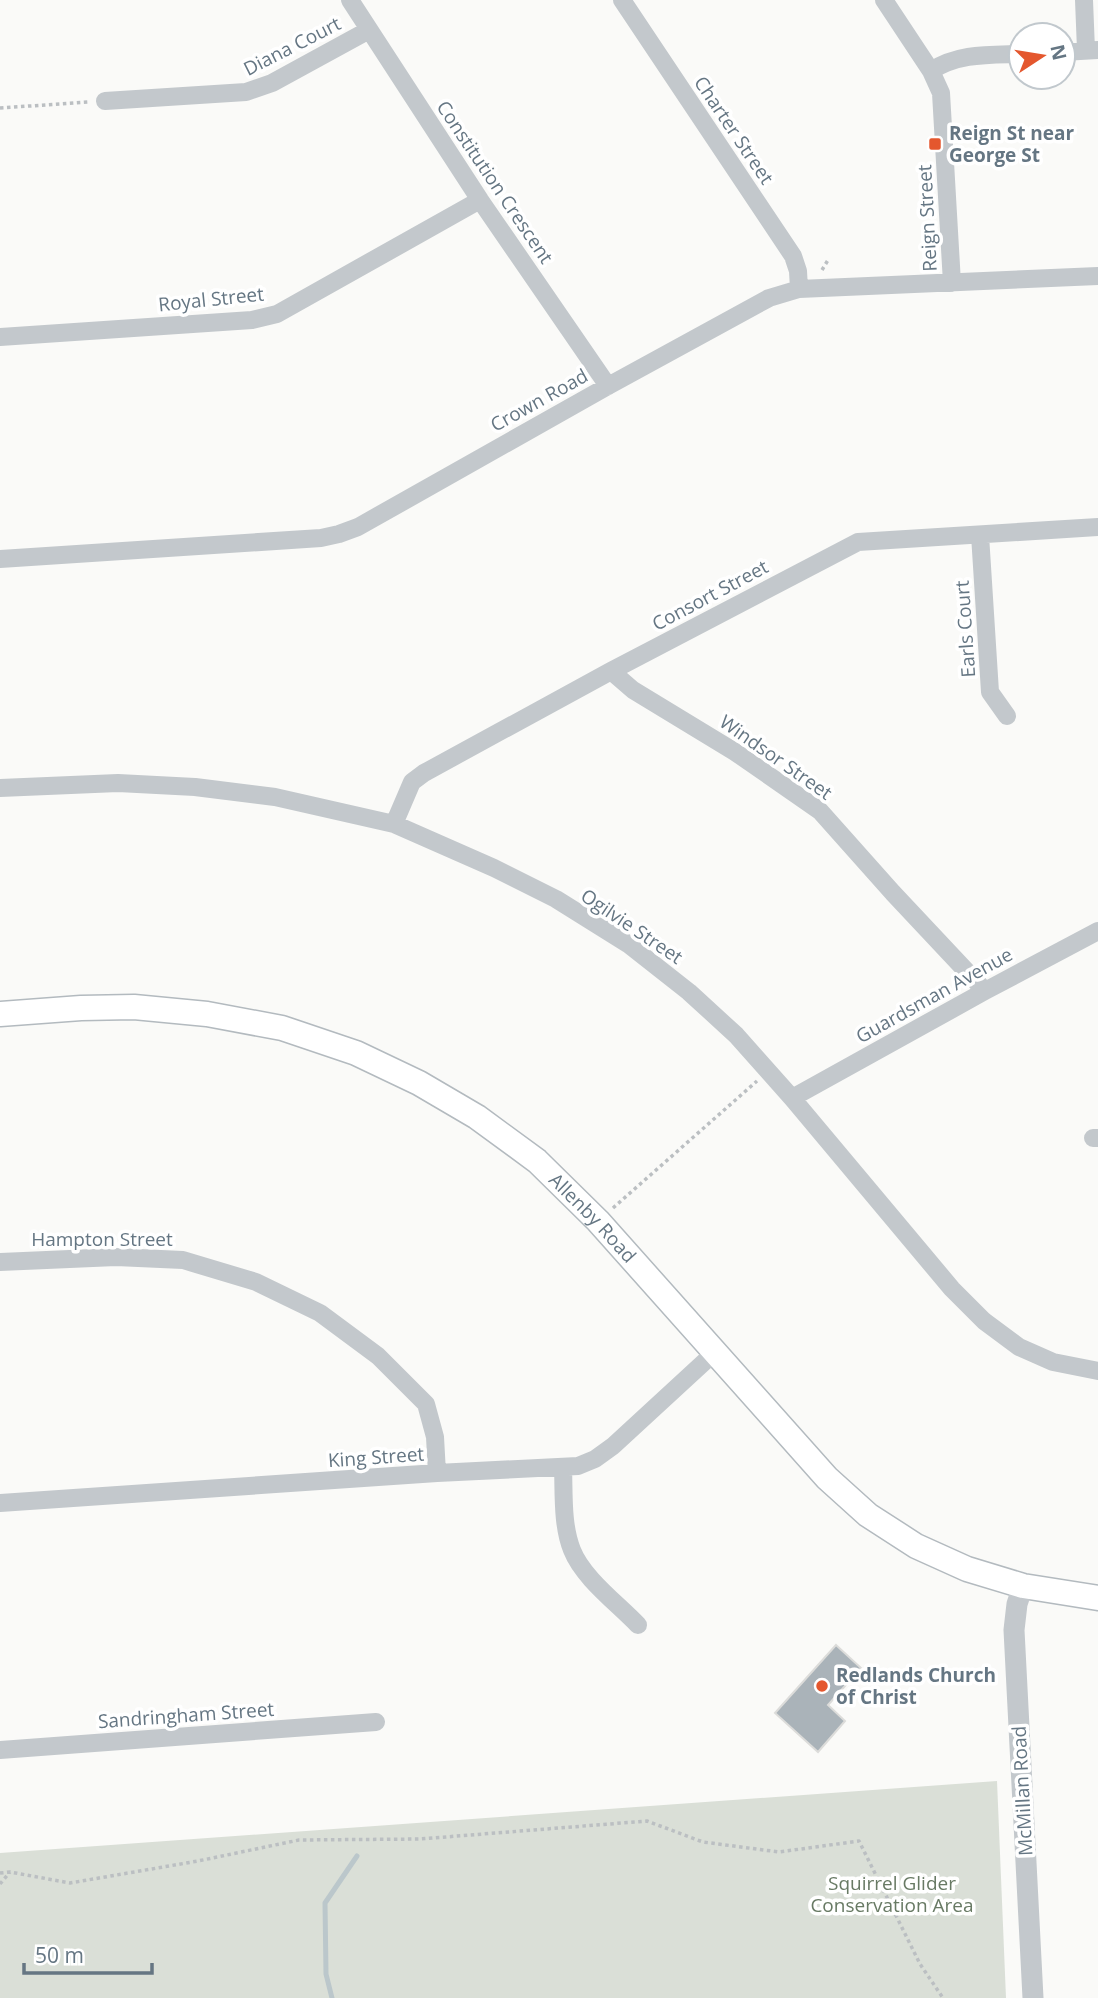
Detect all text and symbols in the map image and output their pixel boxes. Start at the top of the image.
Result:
street label: Diana Court [239,10,345,82]
north arrow [1007,21,1077,91]
text: N [1044,42,1073,63]
street label: Charter Street [688,71,780,189]
street label: Constitution Crescent [431,95,559,269]
place label: Reign St near George St [949,120,1075,168]
marker: Reign St near George St [927,136,943,152]
street label: Reign Street [911,164,943,272]
street label: Royal Street [157,281,265,317]
street label: Crown Road [486,362,592,438]
street label: Consort Street [647,553,773,637]
street label: Earls Court [949,579,981,678]
street label: Windsor Street [715,709,838,806]
street label: Ogilvie Street [576,882,688,970]
street label: Guardsman Avenue [851,941,1017,1049]
street label: Allenby Road [544,1167,642,1268]
street label: Hampton Street [31,1226,173,1252]
street label: King Street [327,1441,425,1473]
place label: Redlands Church of Christ [836,1662,996,1710]
marker: Redlands Church of Christ [814,1678,830,1694]
street label: Sandringham Street [97,1696,275,1734]
street label: McMillan Road [1006,1725,1038,1857]
park label: Squirrel Glider Conservation Area [810,1870,974,1918]
scale bar [24,1932,152,1976]
text: 50 m [35,1941,84,1969]

